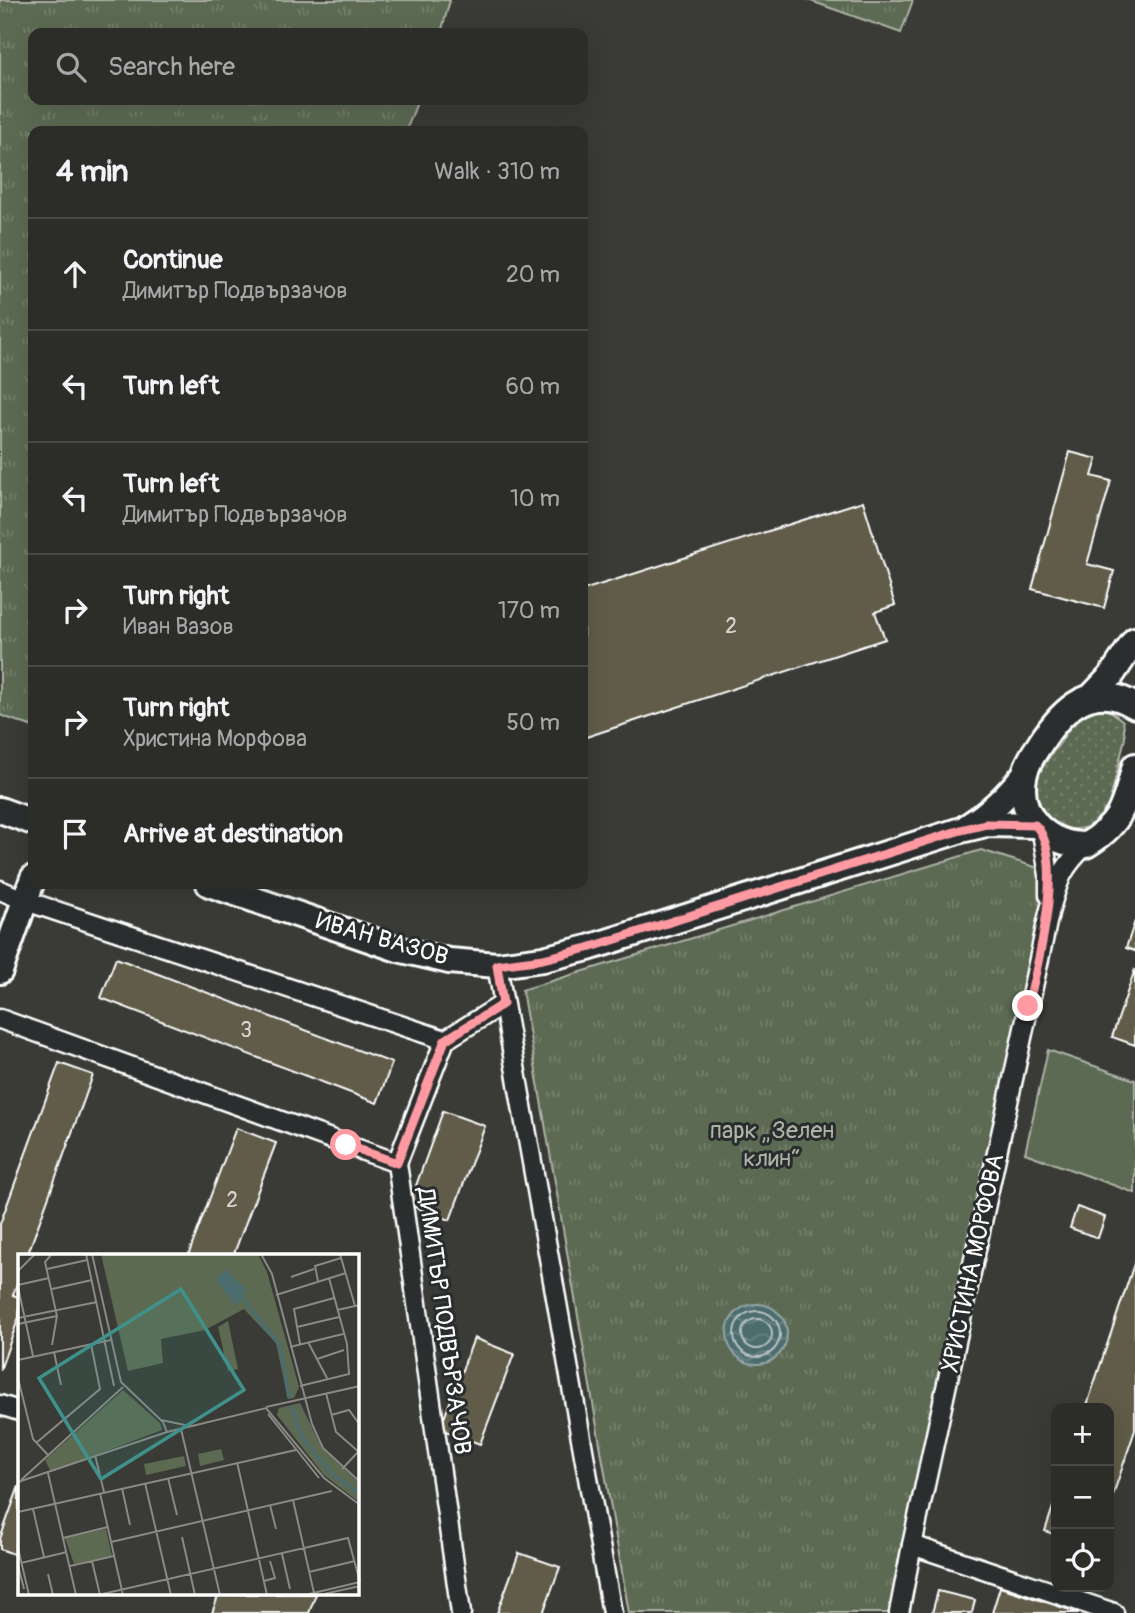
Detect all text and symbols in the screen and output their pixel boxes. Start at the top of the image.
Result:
search box [28,28,588,105]
icon: search [52,48,90,86]
text: Search here [108,51,235,83]
text: 4 min [56,153,129,190]
text: Walk · 310 m [434,157,560,186]
text: Continue [123,244,223,276]
icon: ahead [56,255,94,293]
text: 20 m [506,260,560,289]
text: Димитър Подвързачов [123,276,347,305]
icon: left [56,367,94,405]
text: Turn left [123,370,219,402]
text: 60 m [505,372,560,401]
text: Turn left [123,468,219,500]
icon: left [56,479,94,517]
text: 10 m [510,484,560,513]
text: Димитър Подвързачов [123,500,347,529]
text: Turn right [123,580,229,612]
icon: right [56,591,94,629]
text: 170 m [498,596,560,625]
text: Иван Вазов [123,612,234,641]
house number: 2 [725,613,737,640]
text: Turn right [123,692,229,724]
icon: right [56,703,94,741]
text: 50 m [506,708,560,737]
text: Христина Морфова [123,724,307,753]
icon: arrive [56,815,94,853]
text: Arrive at destination [123,818,343,850]
street label: ИВАН ВАЗОВ [312,906,452,972]
route end [1012,990,1043,1021]
house number: 3 [240,1017,252,1044]
park label: парк „Зелен клин“ [710,1116,834,1173]
route start [330,1129,361,1160]
street label: ХРИСТИНА МОРФОВА [936,1151,1010,1375]
street label: ДИМИТЪР ПОДВЪРЗАЧОВ [411,1185,477,1456]
house number: 2 [226,1187,238,1214]
inset map [18,1254,359,1596]
map controls [1051,1403,1114,1592]
button: + [1051,1403,1114,1466]
button: − [1051,1466,1114,1529]
button: locate [1051,1529,1114,1592]

